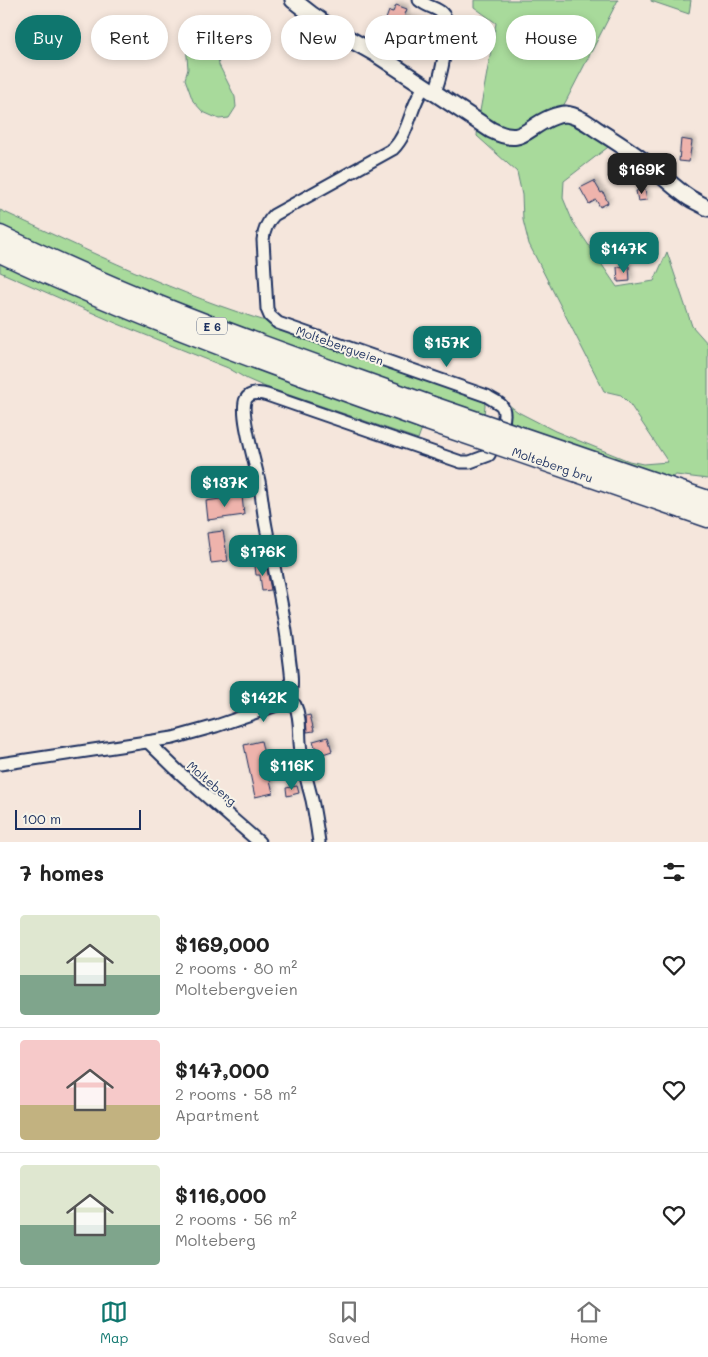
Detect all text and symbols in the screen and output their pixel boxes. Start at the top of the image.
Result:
chip: Buy [15,15,81,60]
chip: Rent [91,15,168,60]
chip: Filters [178,15,271,60]
chip: New [281,15,355,60]
chip: Apartment [365,15,496,60]
chip: House [506,15,596,60]
pin: $169K [607,152,677,195]
text: $169K [619,158,665,179]
pin: $147K [589,232,659,274]
text: $147K [601,237,647,258]
road number: E 6 [197,318,227,334]
street label: Moltebergveien [294,322,386,368]
pin: $157K [412,326,482,368]
text: $157K [424,331,470,352]
street label: Molteberg bru [510,443,595,486]
pin: $137K [190,466,260,508]
text: $137K [202,471,248,492]
pin: $176K [228,534,298,577]
text: $176K [240,540,286,561]
pin: $142K [229,680,299,723]
text: $142K [241,686,287,707]
pin: $116K [257,748,327,791]
text: $116K [270,754,314,775]
street label: Molteberg [184,757,240,809]
scale bar [15,807,141,830]
text: 100 m [22,809,61,828]
icon: filters [660,858,688,886]
text: 7 homes [20,859,104,886]
text: $169,000 [175,930,270,957]
icon: home [60,935,120,995]
icon: heart [660,951,688,979]
text: 2 rooms · 80 m² [175,957,297,978]
text: Moltebergveien [175,978,298,999]
text: $147,000 [175,1056,269,1083]
icon: home [60,1060,120,1120]
icon: heart [660,1076,688,1104]
text: 2 rooms · 58 m² [175,1083,297,1104]
text: Apartment [175,1104,260,1125]
text: $116,000 [175,1181,266,1208]
icon: home [60,1185,120,1245]
icon: heart [660,1201,688,1229]
text: 2 rooms · 56 m² [175,1208,297,1229]
text: Molteberg [175,1229,256,1250]
tab: Map [100,1298,128,1347]
tab: Saved [328,1298,370,1347]
tab: Home [570,1298,608,1347]

